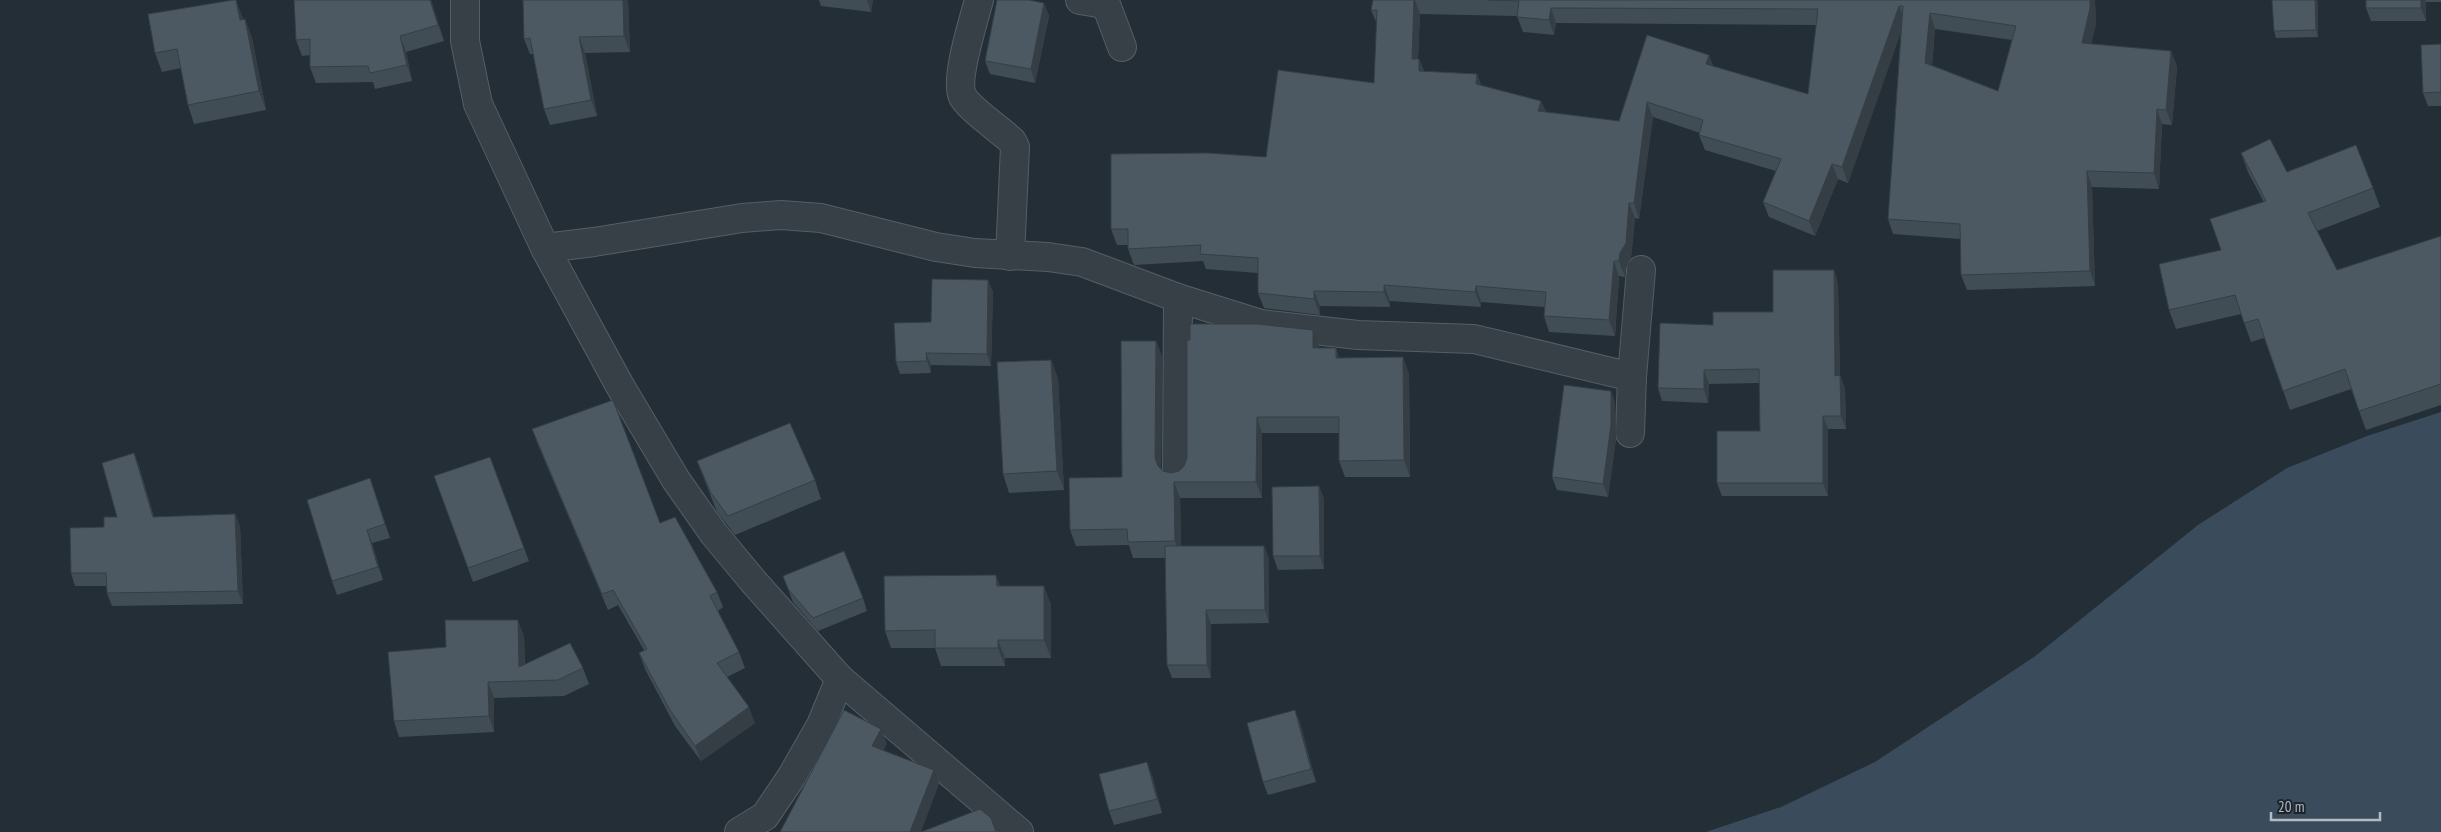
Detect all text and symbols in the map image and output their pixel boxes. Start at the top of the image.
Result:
scale bar [2271,790,2380,822]
text: 20 m [2278,797,2304,816]

